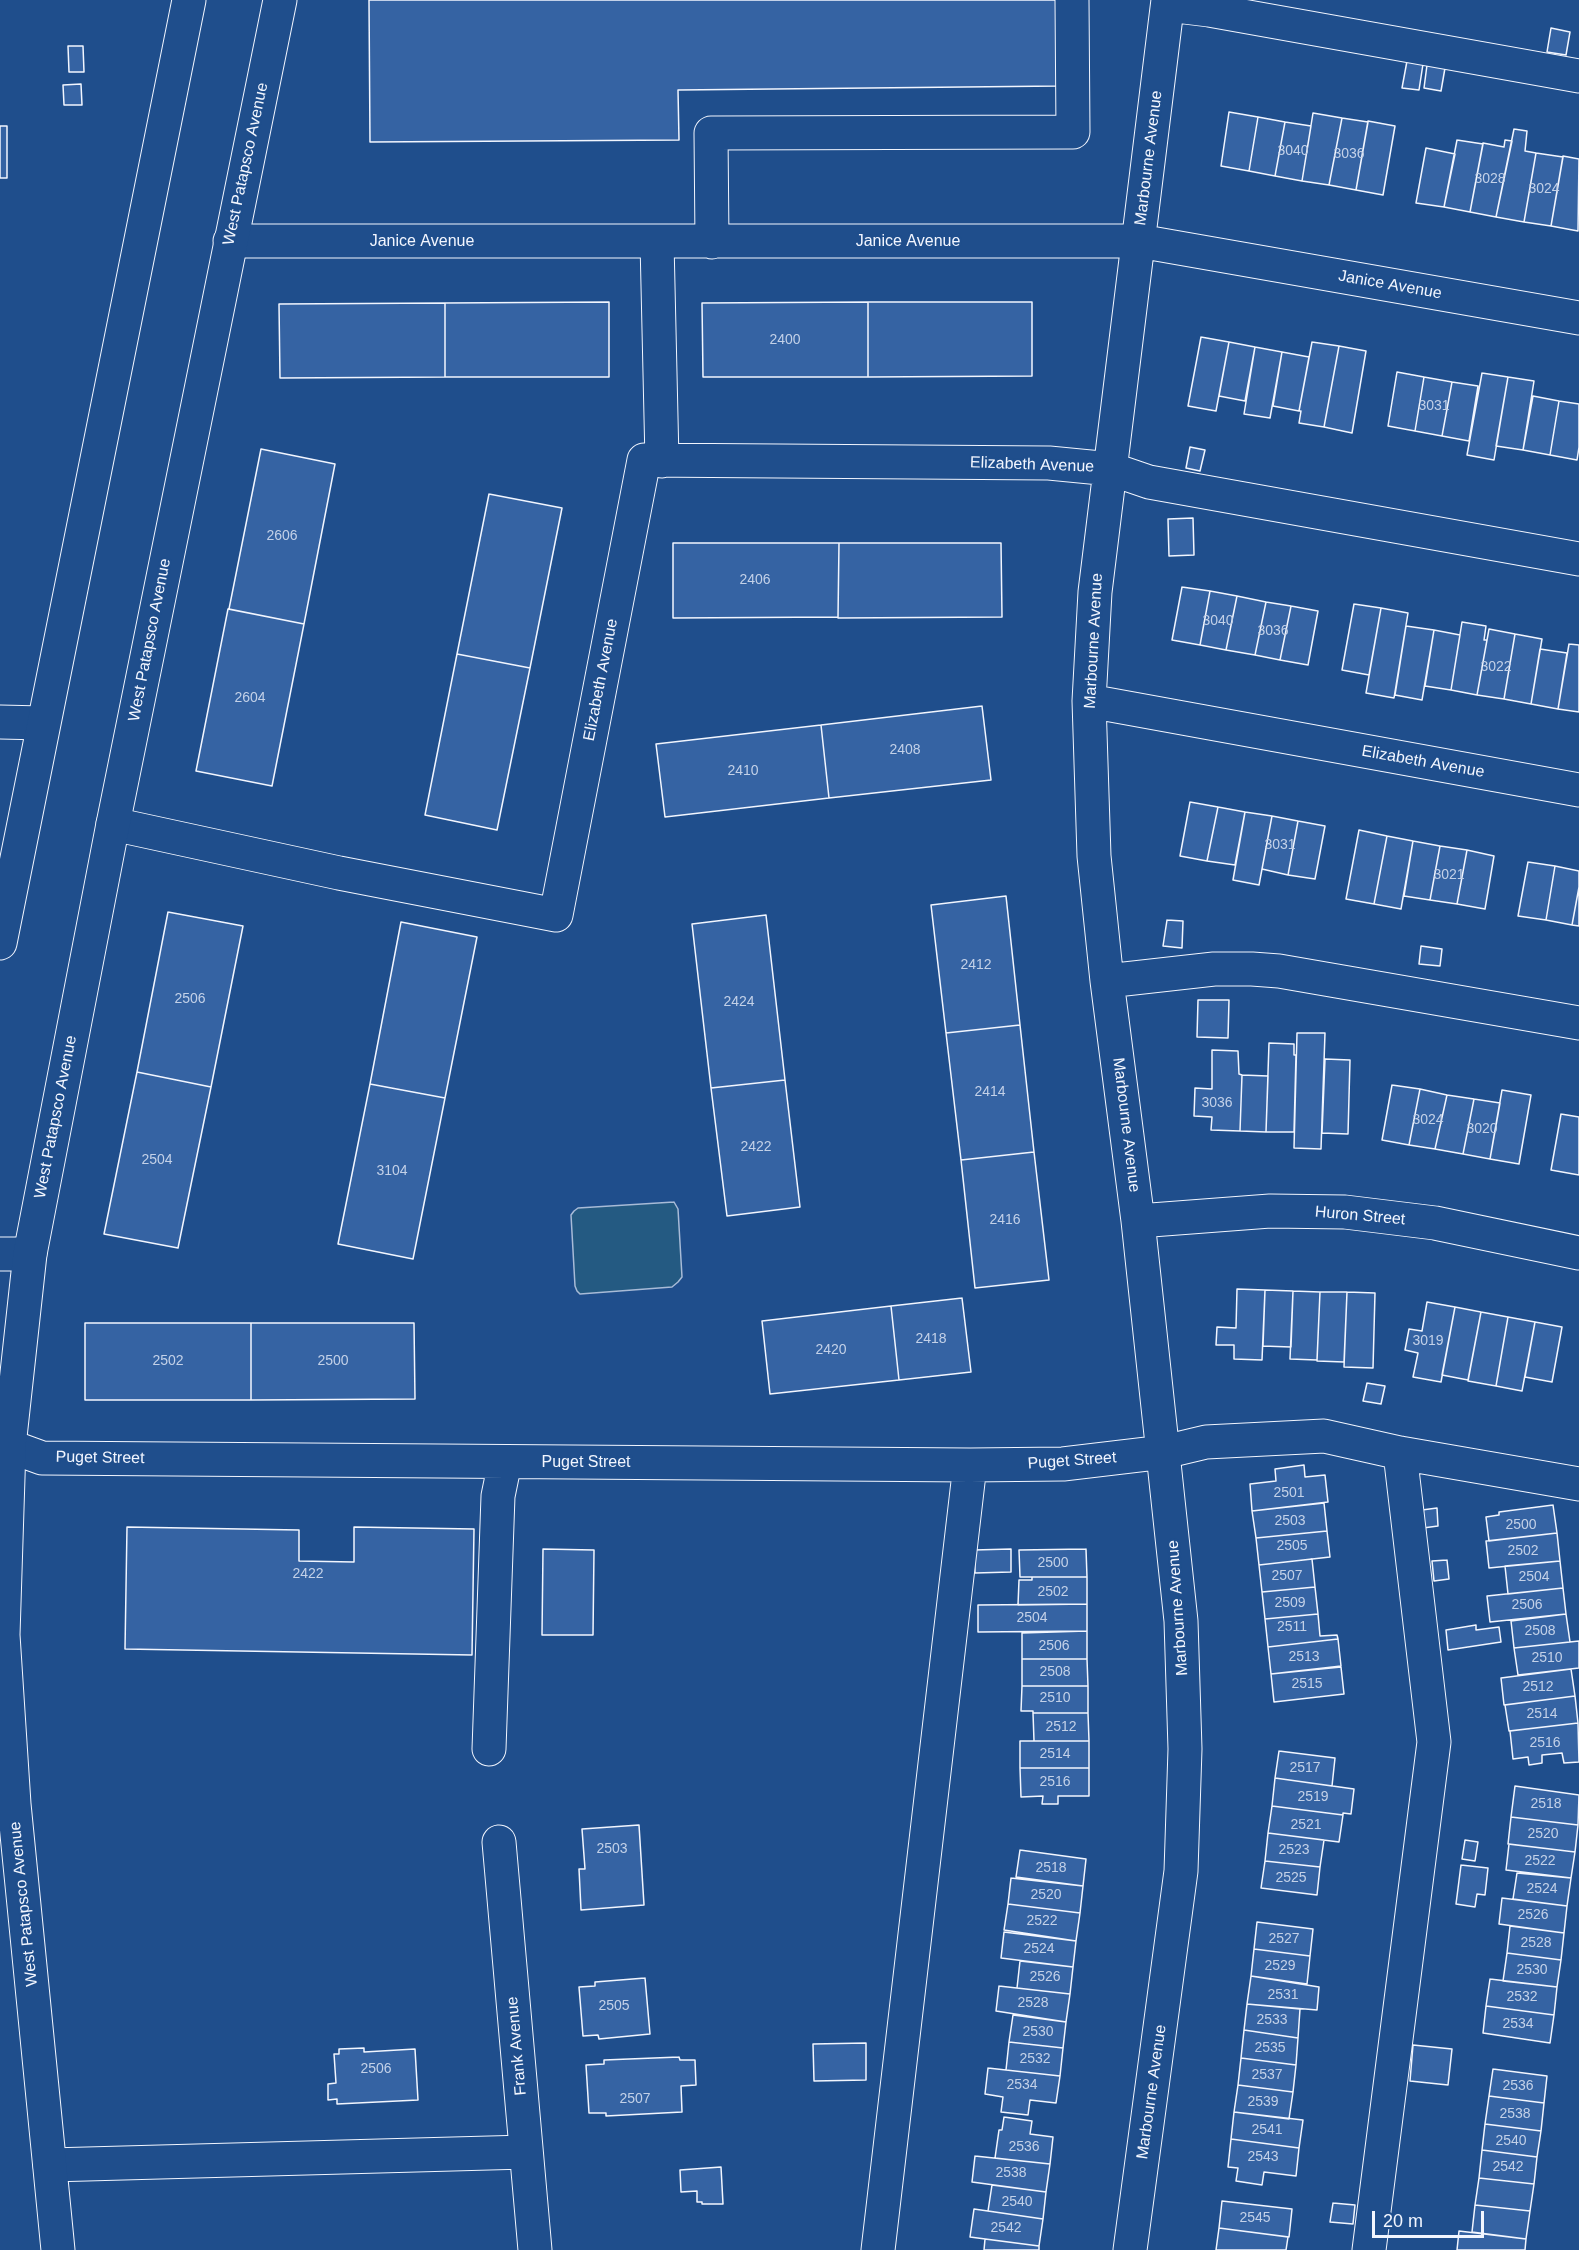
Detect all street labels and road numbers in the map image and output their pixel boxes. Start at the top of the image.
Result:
street label: West Patapsco Avenue [219,81,273,247]
street label: Marbourne Avenue [1131,89,1167,227]
street label: Janice Avenue [370,232,474,252]
street label: Janice Avenue [856,232,960,252]
street label: Janice Avenue [1337,266,1443,304]
street label: Elizabeth Avenue [970,453,1094,477]
street label: West Patapsco Avenue [125,557,175,723]
street label: Marbourne Avenue [1081,573,1107,709]
street label: Elizabeth Avenue [580,617,622,743]
street label: Elizabeth Avenue [1360,742,1486,782]
street label: West Patapsco Avenue [31,1034,81,1200]
street label: Marbourne Avenue [1108,1056,1144,1194]
street label: Huron Street [1314,1202,1406,1230]
street label: Puget Street [55,1448,145,1468]
street label: Puget Street [1027,1448,1117,1474]
street label: Puget Street [542,1453,630,1473]
street label: Marbourne Avenue [1164,1540,1192,1676]
street label: West Patapsco Avenue [6,1821,42,1987]
street label: Frank Avenue [503,1996,531,2096]
street label: Marbourne Avenue [1133,2023,1171,2161]

